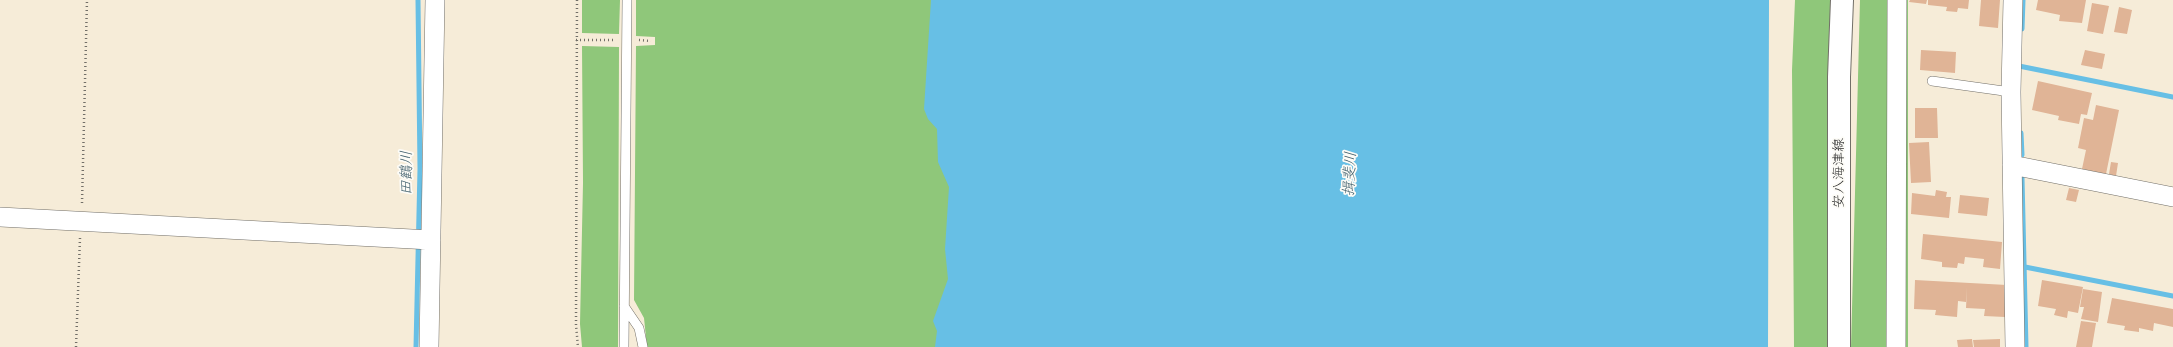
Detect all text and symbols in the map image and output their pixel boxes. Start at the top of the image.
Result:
street label: 安八海津線 [1831,138,1847,208]
water label: 田鶴川 [398,151,416,195]
water label: 揖斐川 [1340,151,1360,197]

